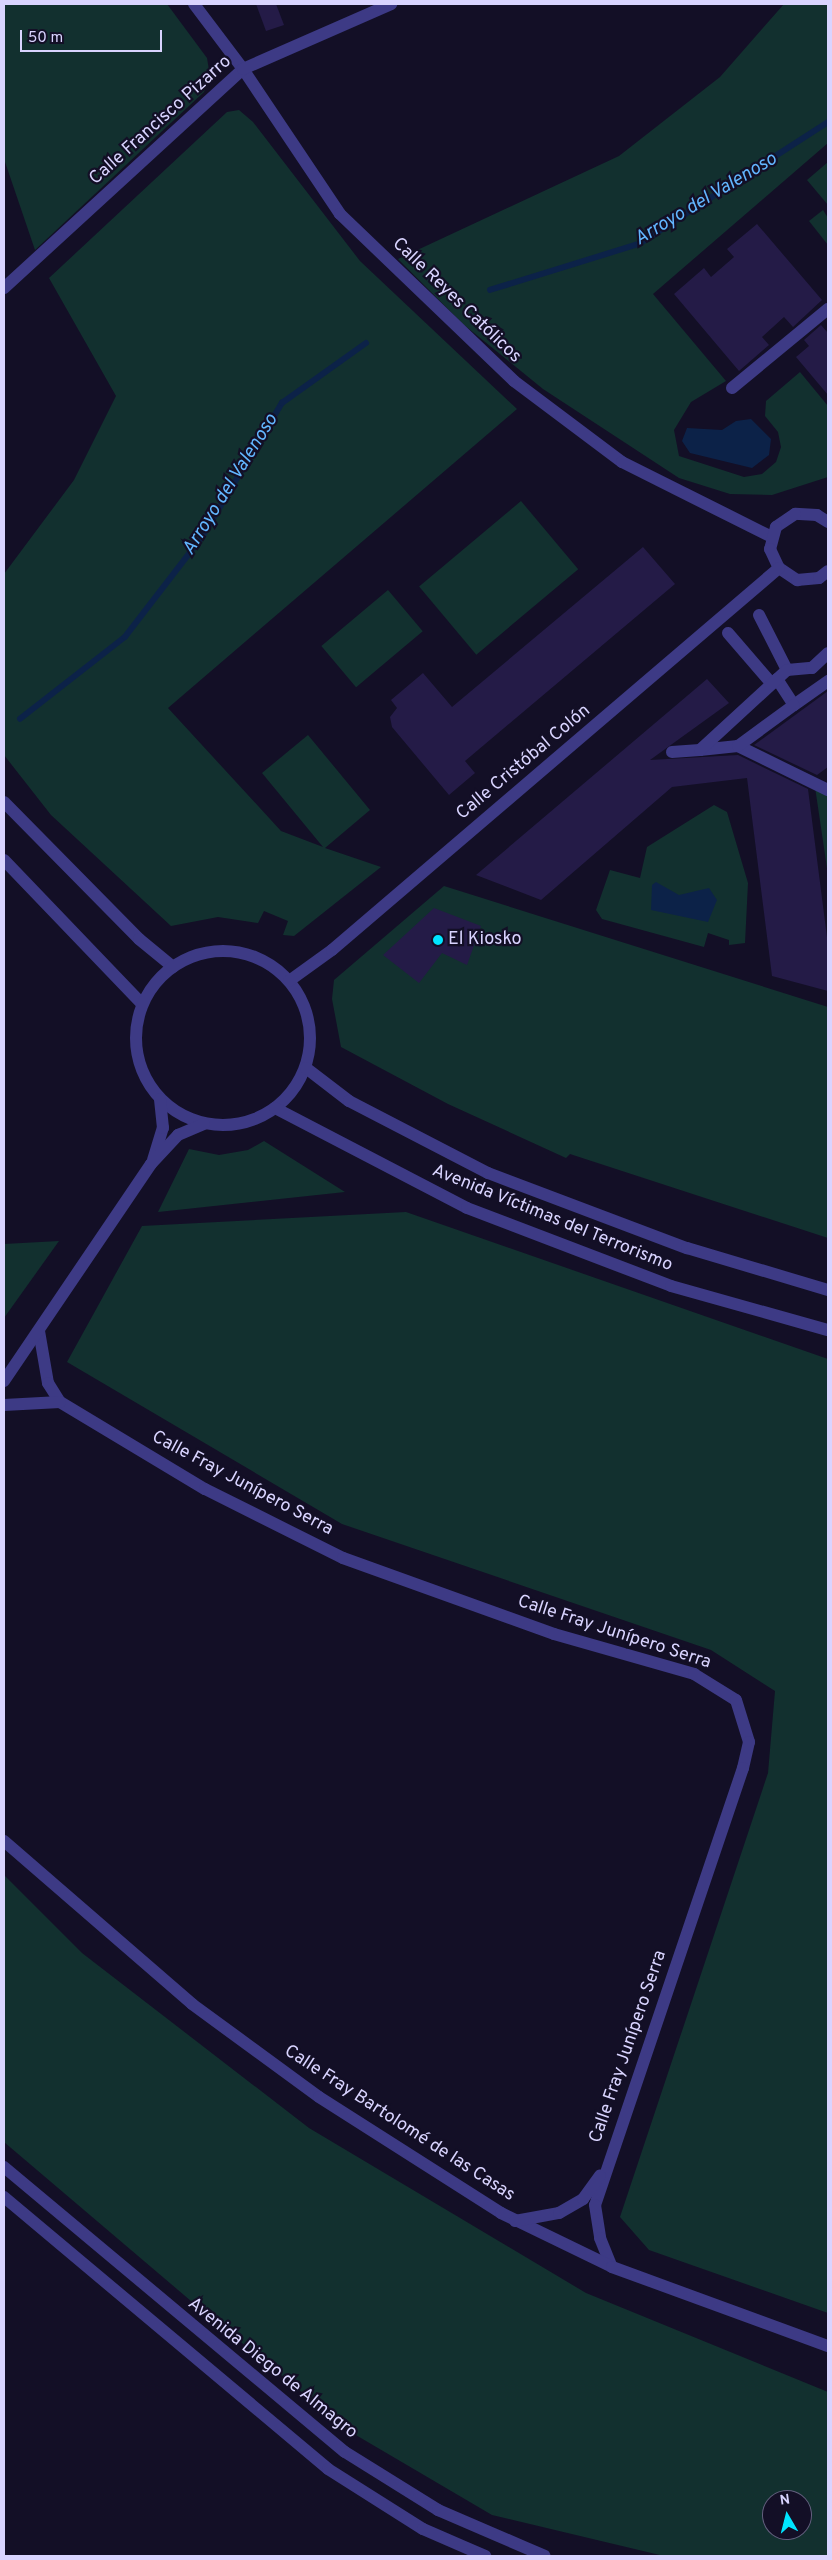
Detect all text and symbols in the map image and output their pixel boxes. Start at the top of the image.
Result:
scale bar [22,20,165,52]
text: 50 m [28,29,63,48]
street label: Calle Francisco Pizarro [86,52,236,190]
water label: Arroyo del Valenoso [630,148,782,252]
street label: Calle Reyes Católicos [387,234,525,368]
water label: Arroyo del Valenoso [178,410,284,560]
street label: Calle Cristóbal Colón [453,701,595,825]
place label: El Kiosko [448,929,522,951]
marker: El Kiosko [432,934,444,946]
street label: Avenida Víctimas del Terrorismo [428,1161,676,1277]
street label: Calle Fray Junípero Serra [148,1427,336,1541]
street label: Calle Fray Junípero Serra [514,1591,714,1675]
street label: Calle Fray Junípero Serra [586,1948,672,2146]
street label: Calle Fray Bartolomé de las Casas [280,2041,518,2207]
street label: Avenida Diego de Almagro [182,2294,362,2444]
north arrow [762,2490,812,2540]
text: N [779,2492,791,2510]

